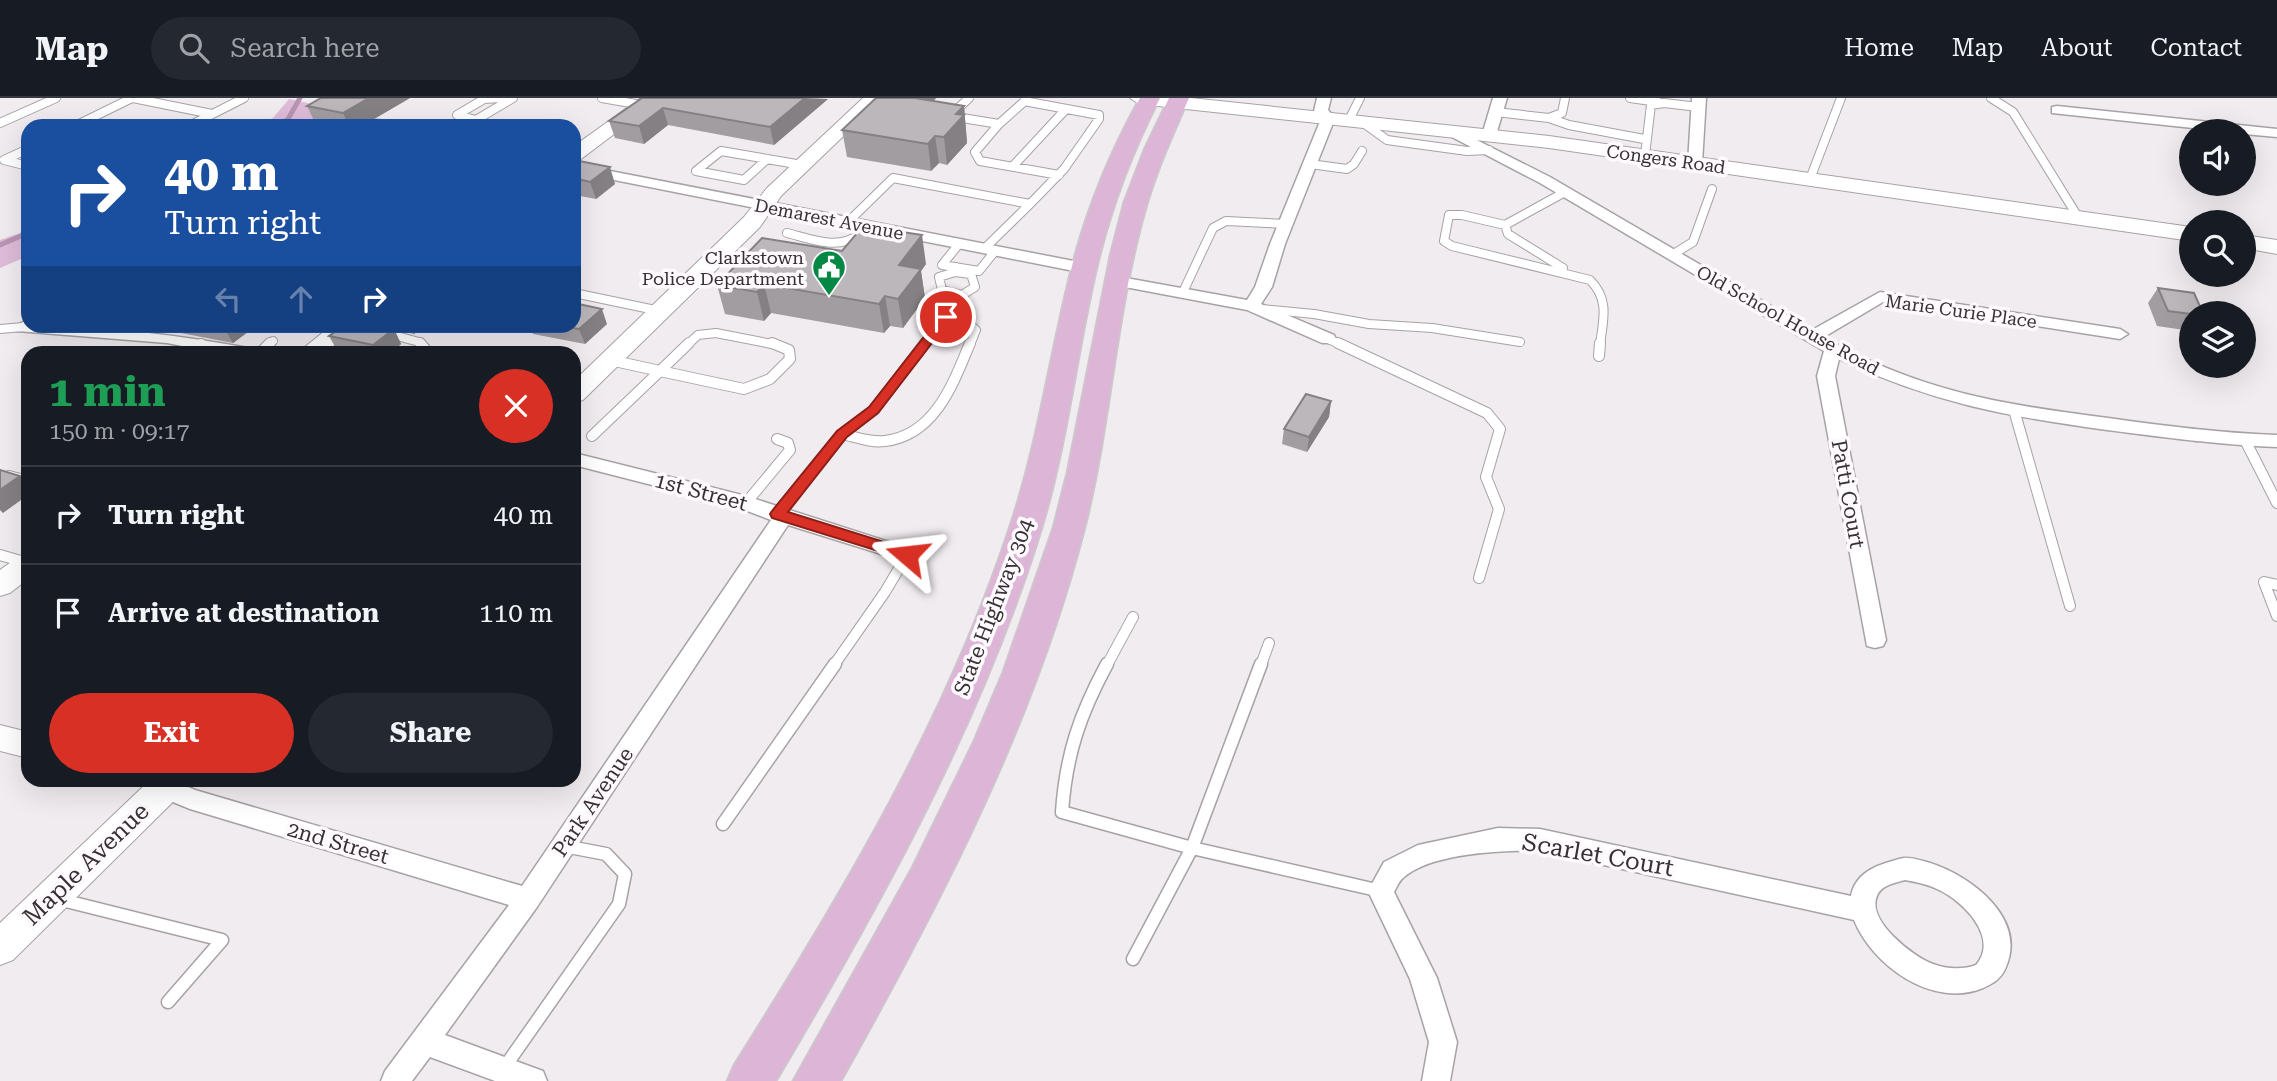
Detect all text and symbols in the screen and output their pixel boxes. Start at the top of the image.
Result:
search box [151,17,641,80]
text: Map [35,29,109,68]
icon: search [175,29,213,67]
text: Search here [231,33,380,63]
text: Home [1844,34,1914,62]
text: Map [1952,34,2003,62]
text: About [2041,34,2112,62]
text: Contact [2150,34,2242,62]
map controls [2179,119,2256,378]
button: sound [2179,119,2256,196]
street label: Congers Road [1605,140,1727,178]
text: 40 m [164,145,279,202]
icon: right [49,147,140,238]
street label: Demarest Avenue [753,194,905,244]
text: Turn right [164,204,321,242]
button: search [2179,210,2256,287]
place label: Clarkstown Police Department [642,247,804,289]
public building icon: Clarkstown Police Department [810,248,848,297]
street label: Old School House Road [1693,261,1883,379]
icon: left [209,280,247,318]
icon: ahead [282,280,320,318]
icon: right [355,280,393,318]
pin [916,287,976,347]
street label: Marie Curie Place [1884,290,2038,332]
icon: arrive [927,298,965,336]
button: layers [2179,301,2256,378]
text: 1 min [49,367,166,416]
button: close [479,369,553,443]
text: 150 m · 09:17 [49,418,189,445]
street label: Patti Court [1827,438,1869,550]
street label: 1st Street [652,468,750,516]
icon: right [49,496,87,534]
text: Turn right [108,500,244,530]
text: 40 m [494,500,553,530]
street label: State Highway 304 [949,515,1039,698]
position arrow [870,518,944,592]
icon: arrive [49,594,87,632]
text: Arrive at destination [108,598,379,628]
text: 110 m [479,598,553,628]
button: Exit [49,693,294,773]
button: Share [308,693,553,773]
street label: Park Avenue [548,743,638,861]
street label: Maple Avenue [17,797,155,931]
street label: 2nd Street [285,817,392,869]
street label: Scarlet Court [1520,828,1676,882]

